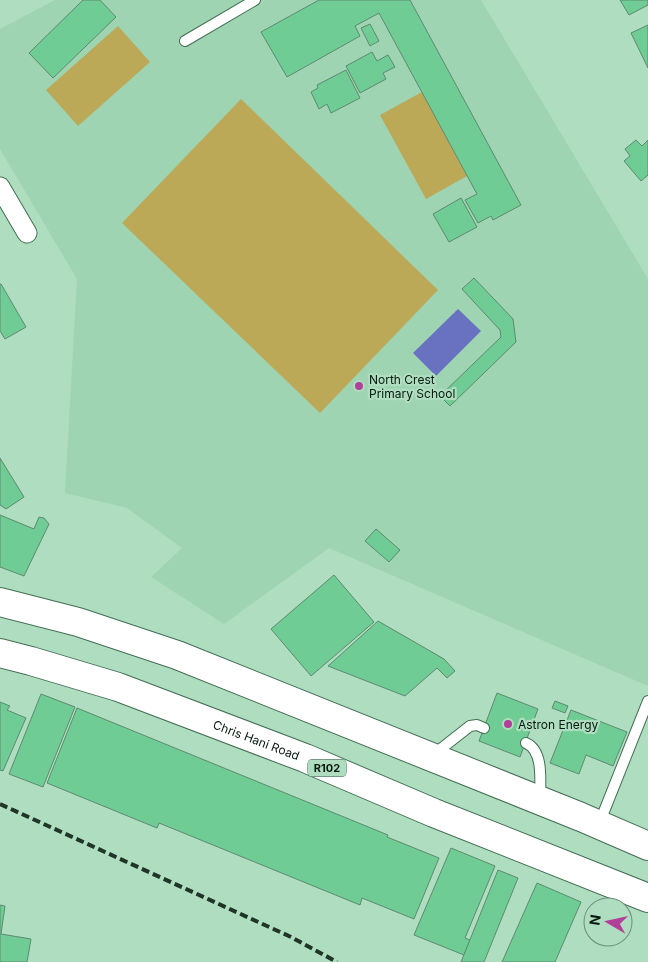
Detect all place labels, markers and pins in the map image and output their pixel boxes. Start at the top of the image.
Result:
place label: North Crest Primary School [369,372,455,401]
marker: North Crest Primary School [353,380,365,392]
place label: Astron Energy [518,717,598,732]
marker: Astron Energy [502,718,514,730]

